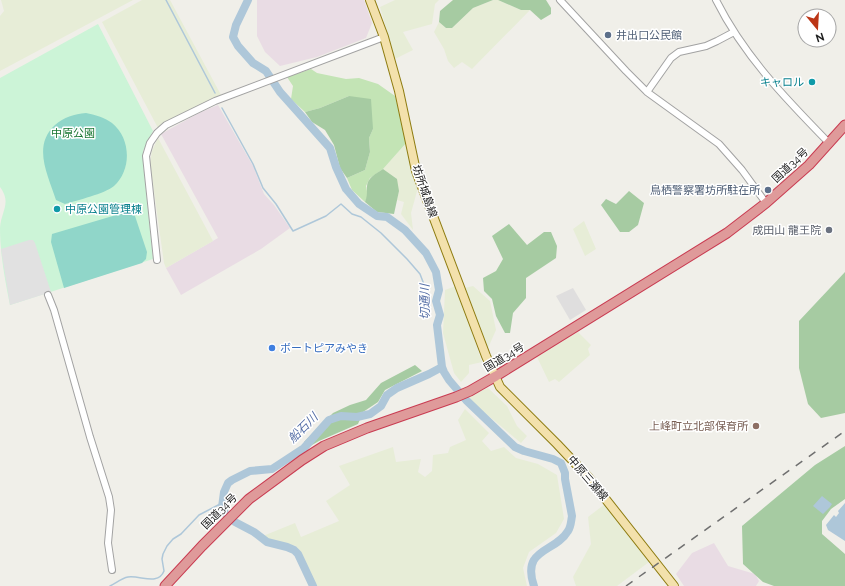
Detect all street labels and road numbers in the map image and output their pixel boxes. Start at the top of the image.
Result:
street label: 国道34号 [769,145,811,185]
street label: 坊所城島線 [409,163,440,219]
street label: 国道34号 [482,340,527,375]
street label: 中原三瀬線 [565,453,611,503]
street label: 国道34号 [199,491,240,532]

